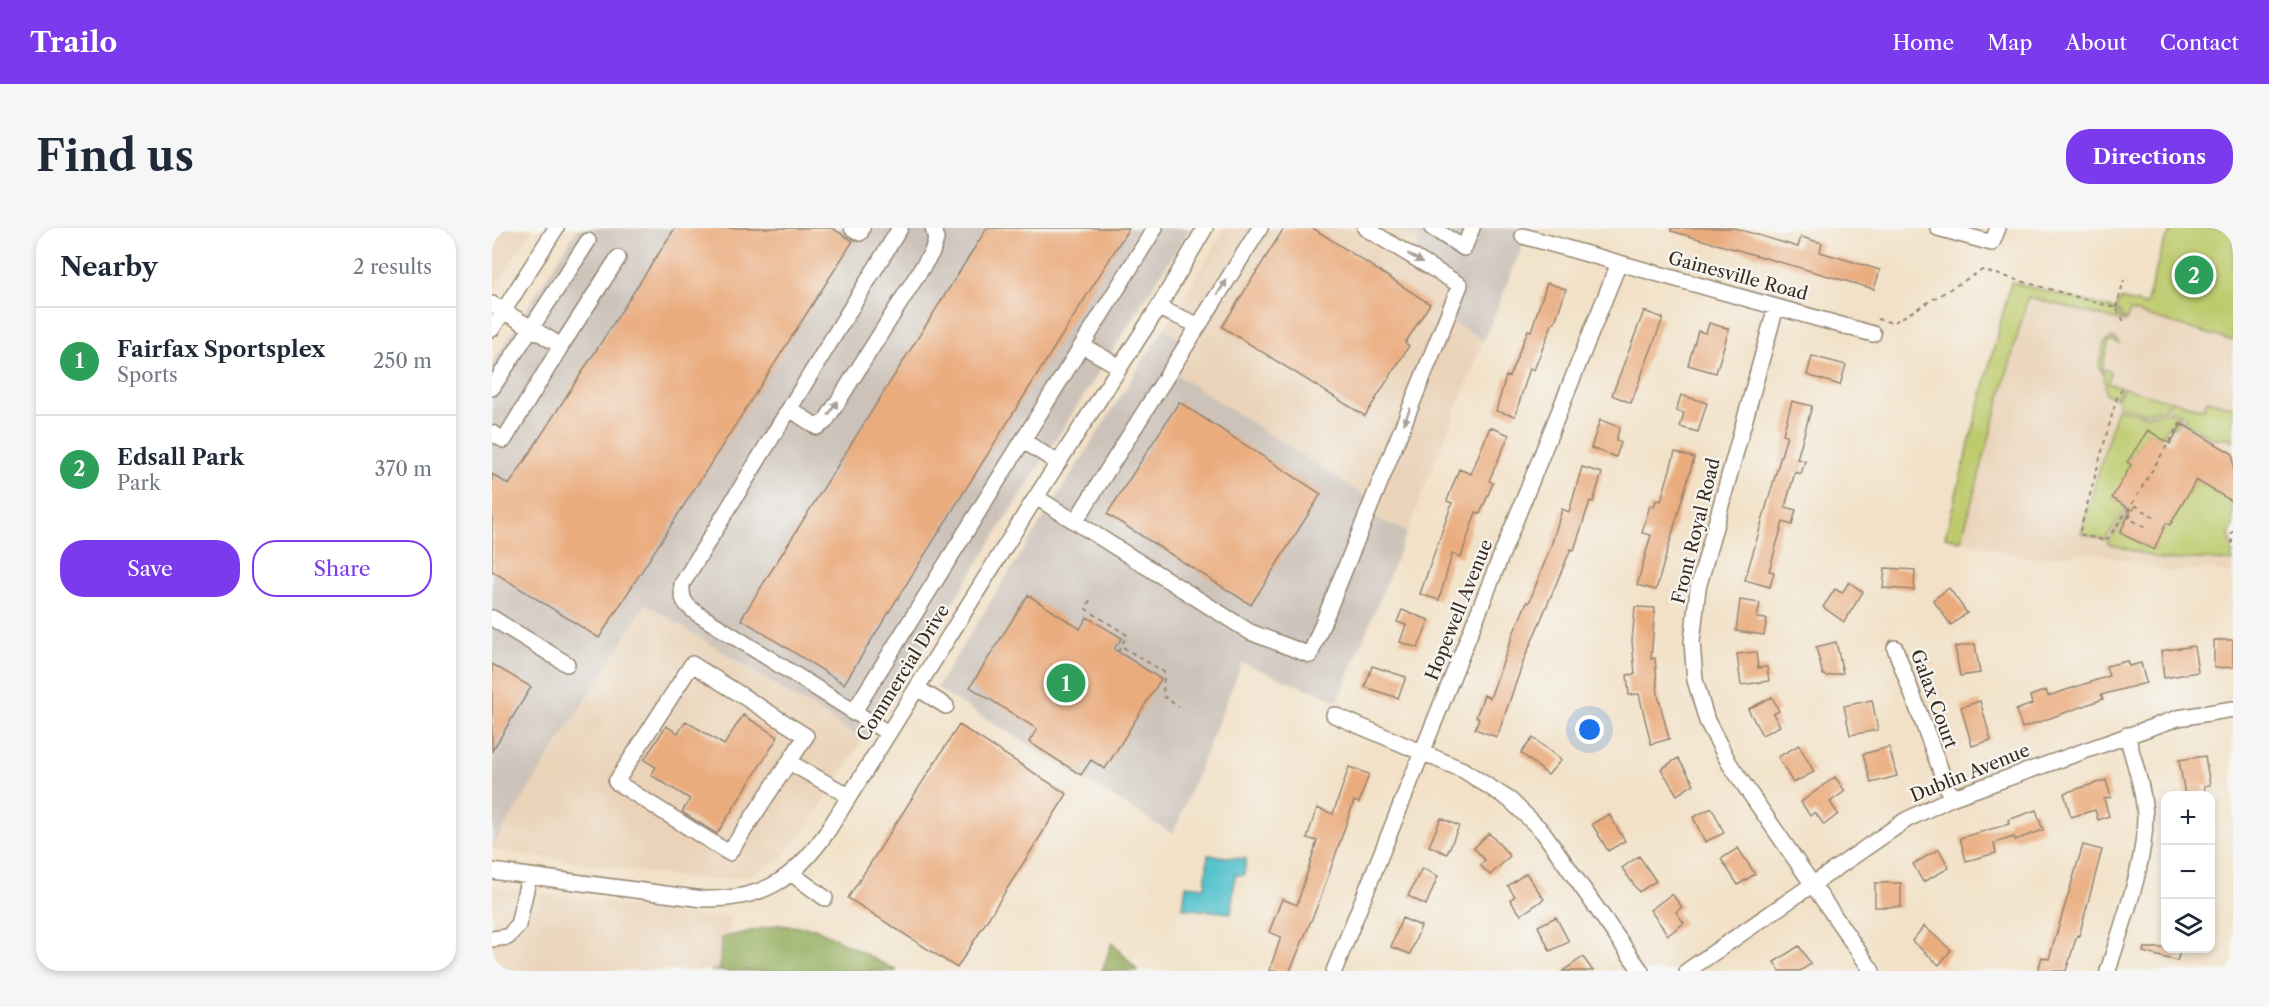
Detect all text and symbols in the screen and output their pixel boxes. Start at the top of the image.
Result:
text: Trailo [30,25,117,59]
text: Home [1893,30,1954,55]
text: Map [1987,30,2032,55]
text: About [2065,30,2127,55]
text: Contact [2160,30,2239,55]
button: Directions [2066,129,2233,184]
text: Find us [36,130,194,182]
street label: Gainesville Road [1666,247,1810,305]
text: Nearby [60,251,158,283]
pin: 2 [2174,252,2214,298]
one-way arrow [1407,253,1424,263]
text: 2 results [353,255,432,279]
one-way arrow [1217,279,1228,295]
text: Fairfax Sportsplex [117,336,325,363]
text: 1 [75,349,84,373]
text: 250 m [373,349,432,373]
text: Sports [117,363,178,387]
one-way arrow [828,400,839,416]
one-way arrow [1402,408,1412,426]
text: Edsall Park [117,444,244,471]
street label: Front Royal Road [1667,456,1725,606]
text: 2 [74,457,85,481]
text: 370 m [375,457,432,481]
text: Park [117,471,160,495]
street label: Hopewell Avenue [1421,536,1497,684]
button: Save [60,540,240,597]
button: Share [252,540,432,597]
street label: Commercial Drive [852,601,954,745]
street label: Galax Court [1906,646,1962,752]
pin: 1 [1046,660,1086,706]
your location [1575,715,1604,744]
street label: Dublin Avenue [1907,739,2033,807]
map controls [2161,791,2215,953]
button: + [2161,791,2215,845]
button: − [2161,845,2215,899]
button: layers [2161,899,2215,953]

